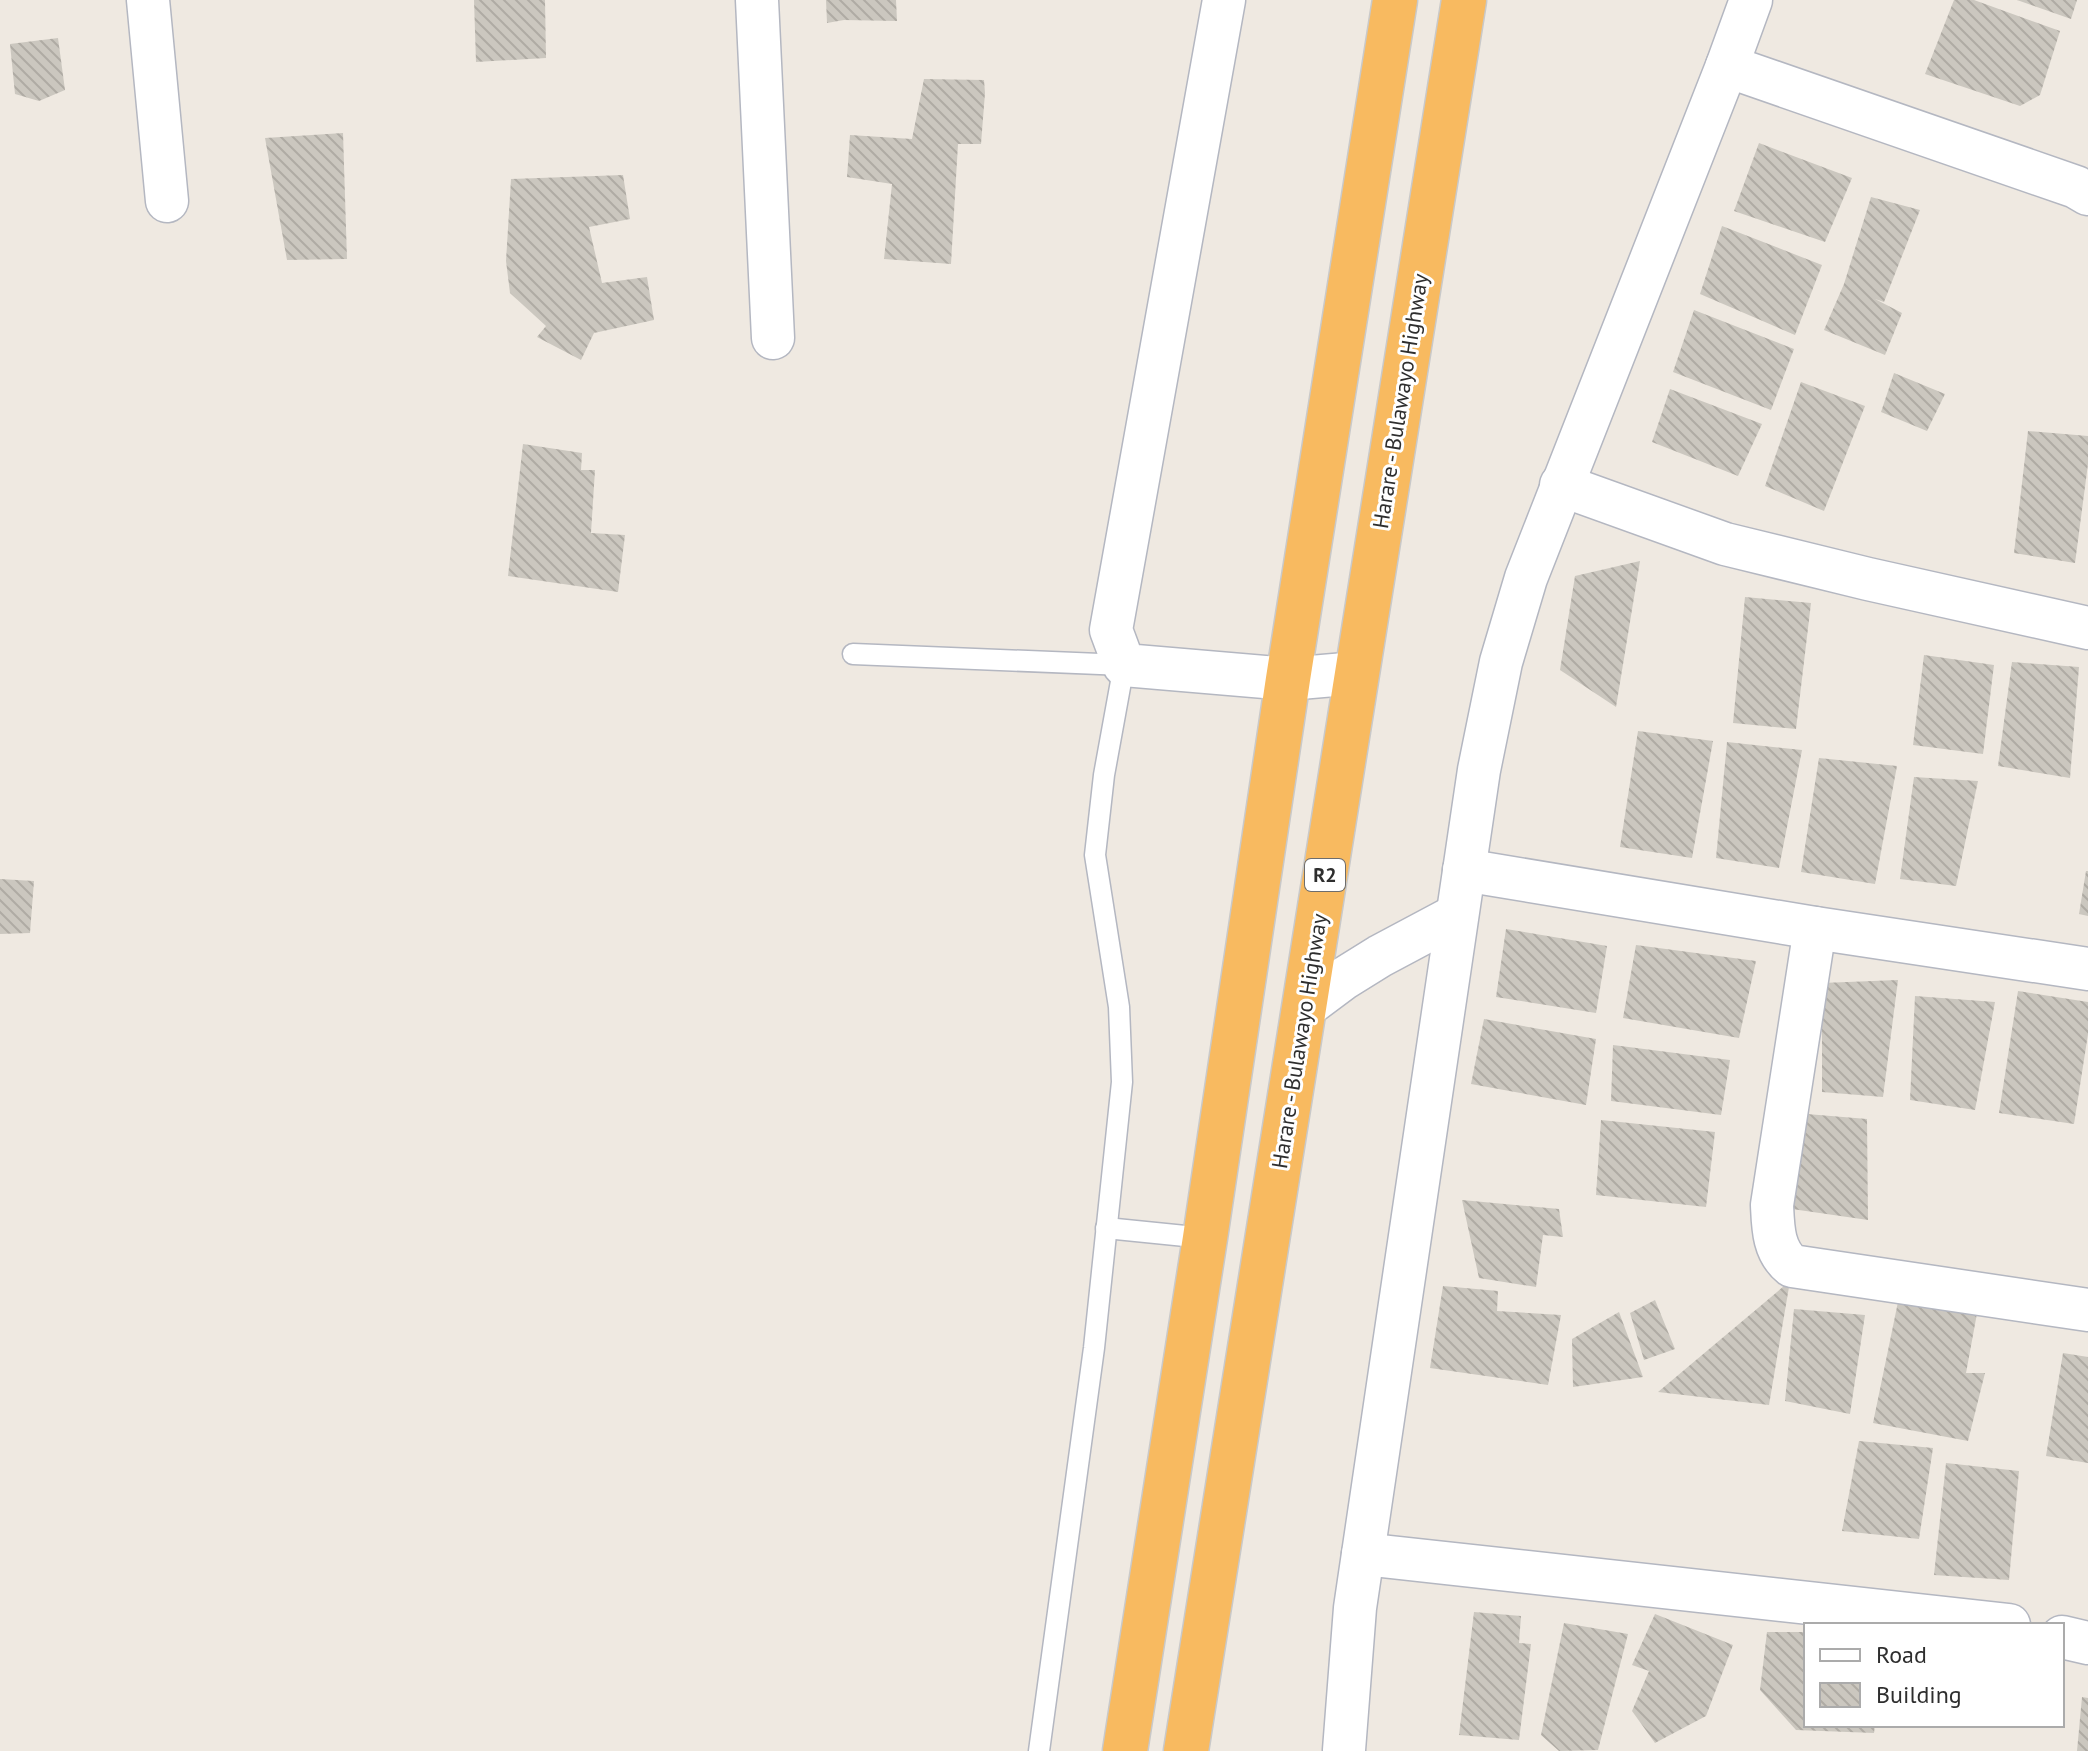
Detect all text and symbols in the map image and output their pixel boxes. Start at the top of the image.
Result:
street label: Harare - Bulawayo Highway [1366,271,1434,530]
road number: R2 [1305,859,1345,891]
street label: Harare - Bulawayo Highway [1265,911,1333,1170]
legend [1804,1623,2064,1727]
text: Road [1876,1639,1927,1670]
text: Building [1876,1679,1962,1710]

